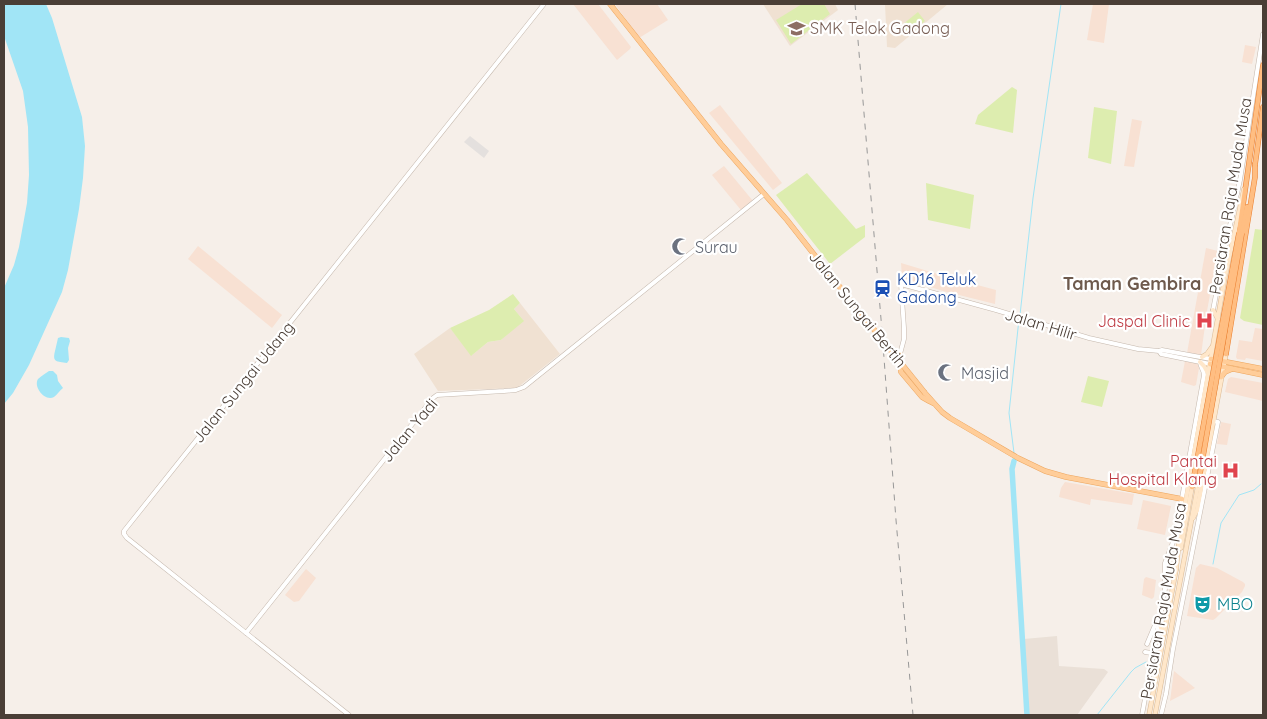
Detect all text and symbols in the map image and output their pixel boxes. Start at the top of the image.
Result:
school or university icon: SMK Telok Gadong [786,18,806,38]
place label: SMK Telok Gadong [810,18,950,38]
street label: Persiaran Raja Muda Musa [1205,96,1255,296]
mosque icon: Surau [671,237,691,257]
place label: Surau [695,237,738,257]
street label: Jalan Sungai Bertih [805,247,911,371]
place label: KD16 Teluk Gadong [897,269,976,307]
district label: Taman Gembira [1063,272,1201,295]
station icon: KD16 Teluk Gadong [873,278,893,298]
street label: Jalan Hilir [1003,304,1079,344]
place label: Jaspal Clinic [1098,311,1190,331]
hospital icon: Jaspal Clinic [1194,311,1214,331]
street label: Jalan Sungai Udang [188,317,298,447]
mosque icon: Masjid [937,363,957,383]
place label: Masjid [961,363,1009,383]
street label: Jalan Yadi [377,394,441,466]
place label: Pantai Hospital Klang [1109,451,1217,489]
hospital icon: Pantai Hospital Klang [1221,460,1241,480]
street label: Persiaran Raja Muda Musa [1136,501,1190,701]
theatre icon: MBO [1193,594,1213,614]
place label: MBO [1217,594,1253,614]

